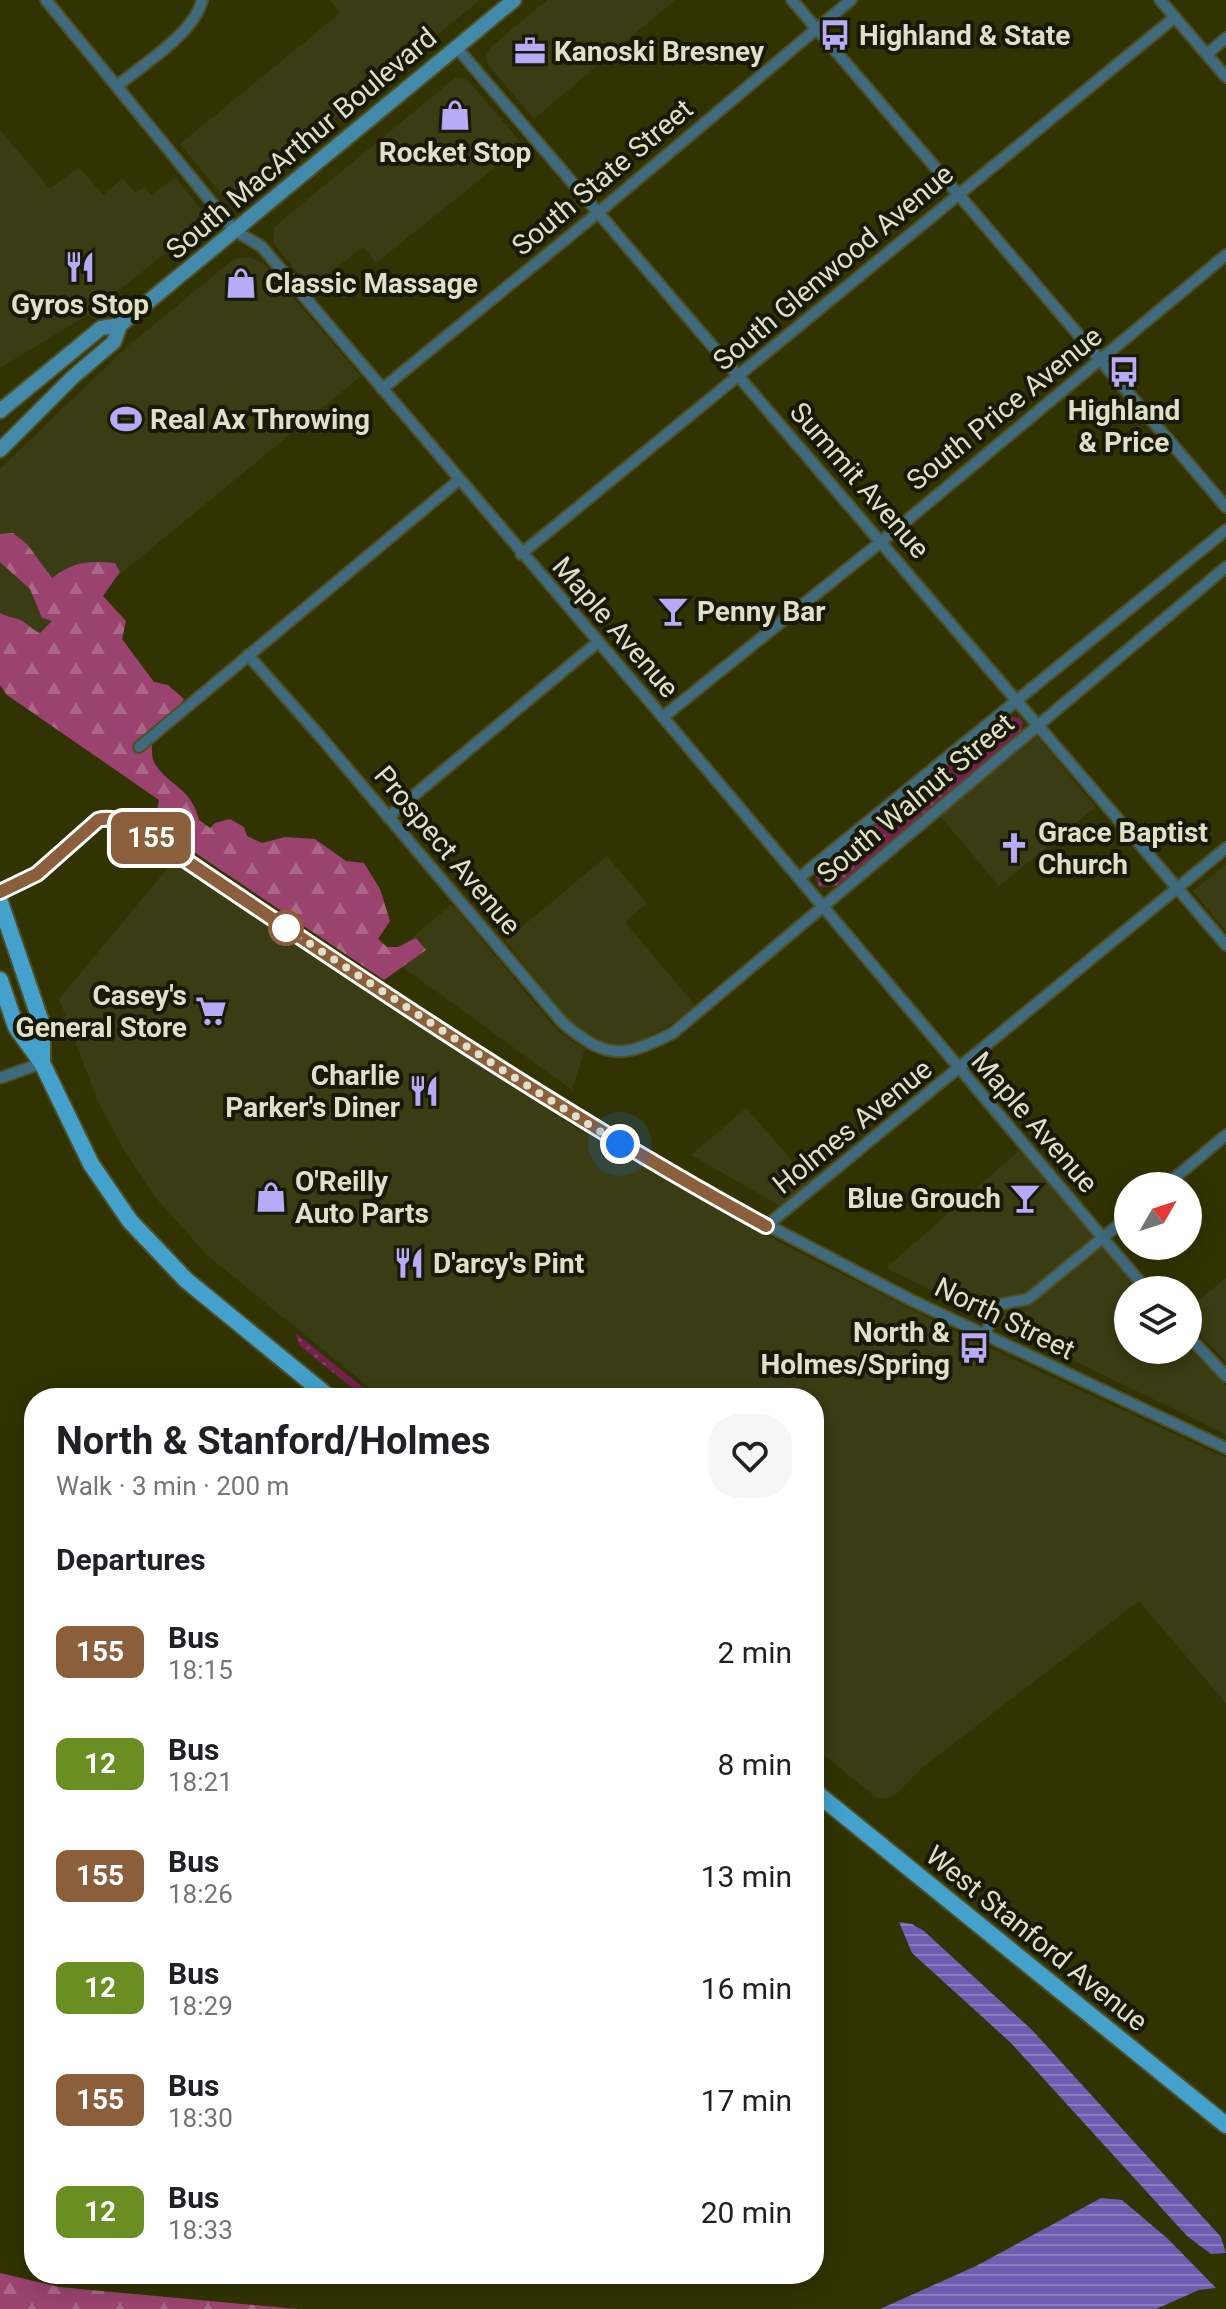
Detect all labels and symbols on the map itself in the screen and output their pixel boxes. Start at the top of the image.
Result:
bus stop icon: Highland & State [818,18,852,52]
place label: Highland & State [859,19,1070,52]
street label: South MacArthur Boulevard [159,21,443,266]
office icon: Kanoski Bresney [513,34,547,68]
place label: Kanoski Bresney [554,35,765,68]
street label: South State Street [505,92,699,262]
shop icon: Rocket Stop [438,98,472,132]
place label: Rocket Stop [379,136,531,169]
street label: South Glenwood Avenue [707,157,960,377]
restaurant icon: Gyros Stop [63,250,97,284]
shop icon: Classic Massage [224,266,258,300]
place label: Classic Massage [265,267,478,300]
place label: Gyros Stop [11,288,149,321]
street label: South Price Avenue [900,320,1109,497]
bus stop icon: Highland & Price [1107,355,1141,389]
place label: Highland & Price [1068,394,1180,459]
street label: Summit Avenue [783,396,936,565]
sports icon: Real Ax Throwing [109,402,143,436]
place label: Real Ax Throwing [150,403,370,436]
street label: Maple Avenue [546,550,686,704]
bar icon: Penny Bar [656,594,690,628]
place label: Penny Bar [697,595,826,628]
street label: South Walnut Street [810,706,1020,890]
street label: Prospect Avenue [367,759,528,941]
line badge: 155 [105,812,197,864]
place label: Grace Baptist Church [1038,816,1208,881]
church icon: Grace Baptist Church [997,831,1031,865]
unlabelled marker [269,911,303,945]
place label: Casey's General Store [16,979,187,1044]
supermarket icon: Casey's General Store [194,994,228,1028]
street label: Maple Avenue [965,1045,1105,1199]
street label: Holmes Avenue [766,1052,939,1201]
place label: Charlie Parker's Diner [225,1059,400,1124]
restaurant icon: Charlie Parker's Diner [407,1074,441,1108]
your location [600,1124,640,1164]
place label: O'Reilly Auto Parts [295,1165,429,1230]
north arrow [1114,1172,1202,1260]
shop icon: O'Reilly Auto Parts [254,1180,288,1214]
bar icon: Blue Grouch [1008,1181,1042,1215]
place label: Blue Grouch [847,1182,1001,1215]
restaurant icon: D'arcy's Pint [392,1246,426,1280]
place label: D'arcy's Pint [433,1247,584,1280]
street label: North Street [929,1270,1080,1366]
place label: North & Holmes/Spring [761,1316,951,1381]
bus stop icon: North & Holmes/Spring [957,1331,991,1365]
street label: West Stanford Avenue [919,1839,1154,2038]

